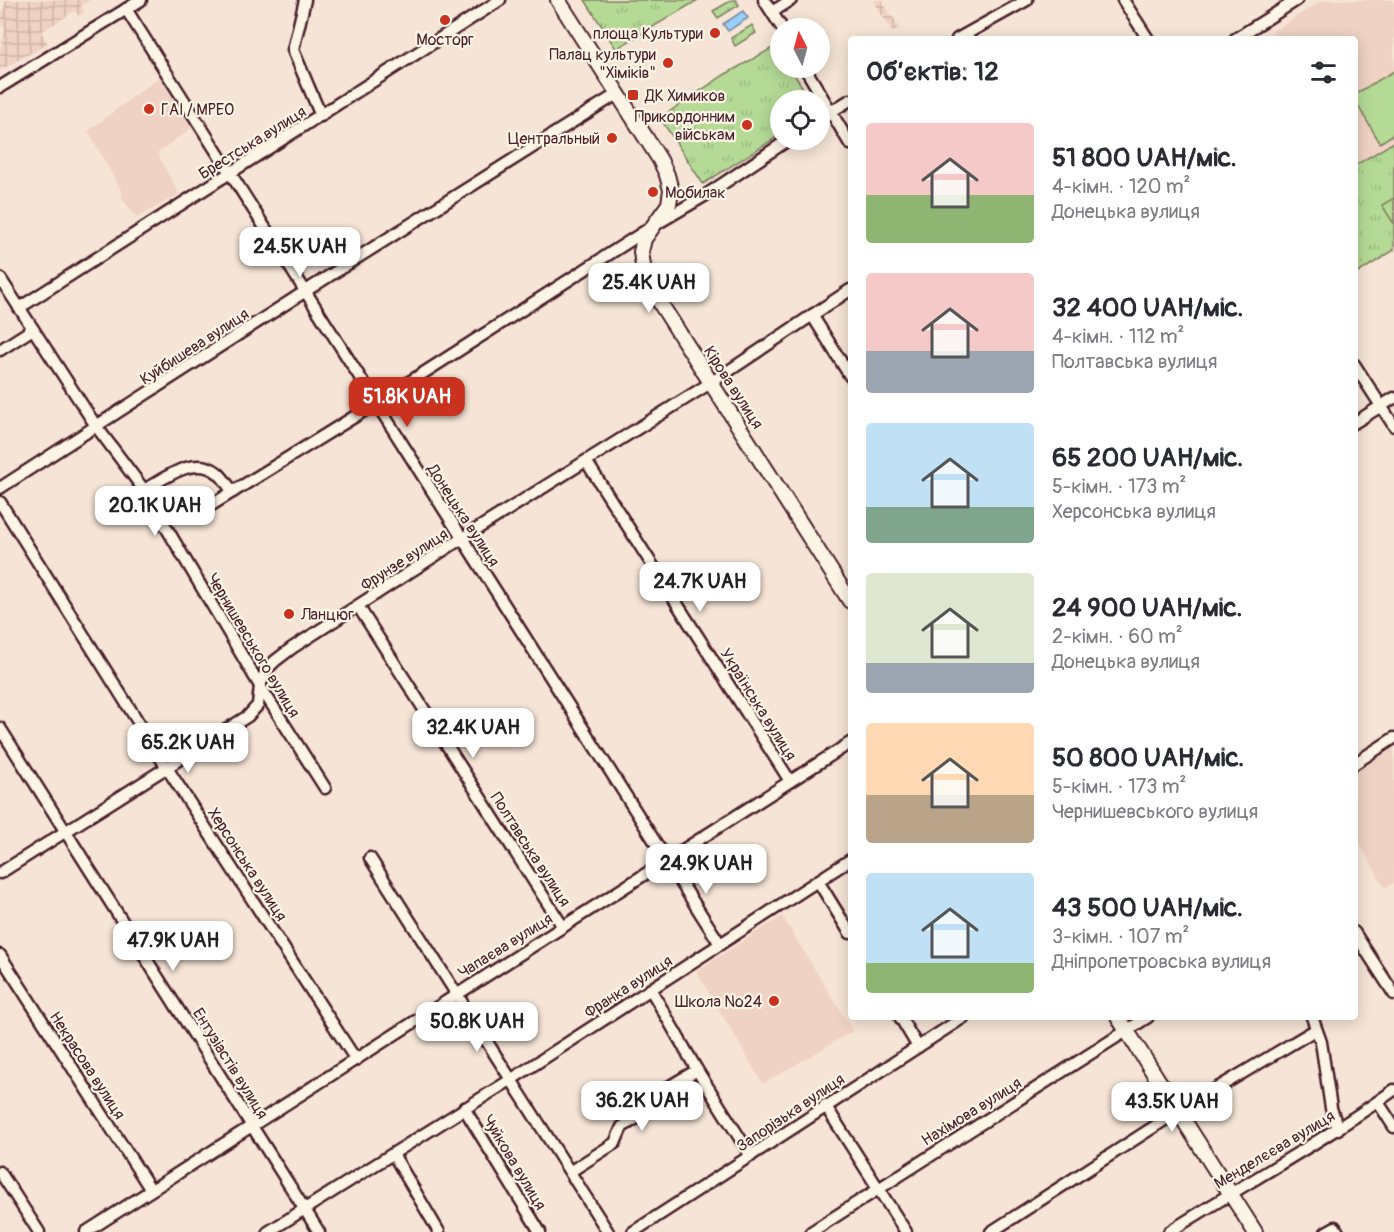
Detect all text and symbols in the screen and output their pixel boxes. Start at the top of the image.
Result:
marker: Мосторг [438,13,452,27]
north arrow [770,18,830,78]
map controls [770,18,830,150]
place label: площа Культури [593,24,703,44]
marker: площа Культури [708,26,722,40]
place label: Мосторг [416,30,474,50]
place label: Палац культури "Хіміків" [549,45,656,83]
marker: Палац культури "Хіміків" [661,56,675,70]
text: Об’єктів: 12 [866,56,999,88]
icon: filters [1307,56,1340,89]
place label: ДК Химиков [644,86,725,106]
marker: ДК Химиков [626,88,640,102]
button: locate [770,90,830,150]
place label: ГАІ / МРЕО [161,100,234,120]
marker: ГАІ / МРЕО [142,102,156,116]
street label: Брестська вулиця [195,102,310,184]
place label: Прикордонним військам [635,107,735,145]
marker: Прикордонним військам [740,118,754,132]
place label: Центральный [508,129,600,149]
marker: Центральный [605,131,619,145]
text: 51 800 UAH/міс. [1052,142,1237,174]
icon: home [914,147,986,219]
text: 4-кімн. · 120 m² [1052,174,1190,199]
place label: Мобилак [665,183,726,203]
marker: Мобилак [646,185,660,199]
text: Донецька вулиця [1052,199,1200,224]
pin: 24.5K UAH [231,227,369,278]
text: 24.5K UAH [253,234,347,259]
pin: 25.4K UAH [580,263,718,314]
text: 25.4K UAH [602,270,696,295]
text: 32 400 UAH/міс. [1052,292,1243,324]
icon: home [914,297,986,369]
street label: Куйбишева вулиця [136,304,253,389]
text: 4-кімн. · 112 m² [1052,324,1184,349]
street label: Кірова вулиця [699,342,767,433]
text: Полтавська вулиця [1052,349,1217,374]
pin: 51.8K UAH [338,377,476,428]
text: 51.8K UAH [363,384,451,409]
text: 65 200 UAH/міс. [1052,442,1243,474]
icon: home [914,447,986,519]
street label: Донецька вулиця [422,460,504,571]
text: 5-кімн. · 173 m² [1052,474,1186,499]
pin: 20.1K UAH [86,486,224,537]
text: 20.1K UAH [109,493,201,518]
text: Херсонська вулиця [1052,499,1216,524]
street label: Фрунзе вулиця [357,524,452,595]
pin: 24.7K UAH [631,562,769,613]
text: 24.7K UAH [653,569,747,594]
street label: Чернишевського вулиця [202,570,304,721]
text: 24 900 UAH/міс. [1052,592,1242,624]
icon: home [914,597,986,669]
place label: Ланцюг [300,605,355,625]
marker: Ланцюг [282,607,296,621]
text: 2-кімн. · 60 m² [1052,624,1183,649]
street label: Українська вулиця [716,645,801,764]
text: Донецька вулиця [1052,649,1200,674]
pin: 32.4K UAH [404,708,542,759]
text: 32.4K UAH [426,715,520,740]
pin: 65.2K UAH [119,723,257,774]
text: 65.2K UAH [141,730,235,755]
text: 50 800 UAH/міс. [1052,742,1244,774]
icon: home [914,747,986,819]
text: 5-кімн. · 173 m² [1052,774,1186,799]
street label: Полтавська вулиця [486,789,575,911]
text: Чернишевського вулиця [1052,799,1258,824]
street label: Херсонська вулиця [203,804,291,925]
pin: 24.9K UAH [637,844,775,895]
text: 24.9K UAH [660,851,752,876]
text: 43 500 UAH/міс. [1052,892,1243,924]
icon: home [914,897,986,969]
street label: Чапаєва вулиця [455,909,557,983]
pin: 47.9K UAH [104,921,242,972]
text: 3-кімн. · 107 m² [1052,924,1189,949]
text: 47.9K UAH [127,928,219,953]
text: Дніпропетровська вулиця [1052,949,1271,974]
street label: Франка вулиця [581,951,676,1023]
place label: Школа №24 [675,992,762,1012]
marker: Школа №24 [767,994,781,1008]
pin: 50.8K UAH [408,1002,546,1053]
street label: Ентузіастів вулиця [188,1004,272,1123]
street label: Некрасова вулиця [45,1008,129,1123]
text: 50.8K UAH [430,1009,524,1034]
street label: Запорізька вулиця [733,1069,848,1156]
street label: Нахімова вулиця [918,1073,1025,1151]
pin: 36.2K UAH [573,1081,711,1132]
pin: 43.5K UAH [1103,1082,1241,1133]
text: 36.2K UAH [595,1088,689,1113]
text: 43.5K UAH [1125,1089,1219,1114]
street label: Менделєєва вулиця [1211,1106,1338,1194]
street label: Чуйкова вулиця [478,1111,550,1214]

